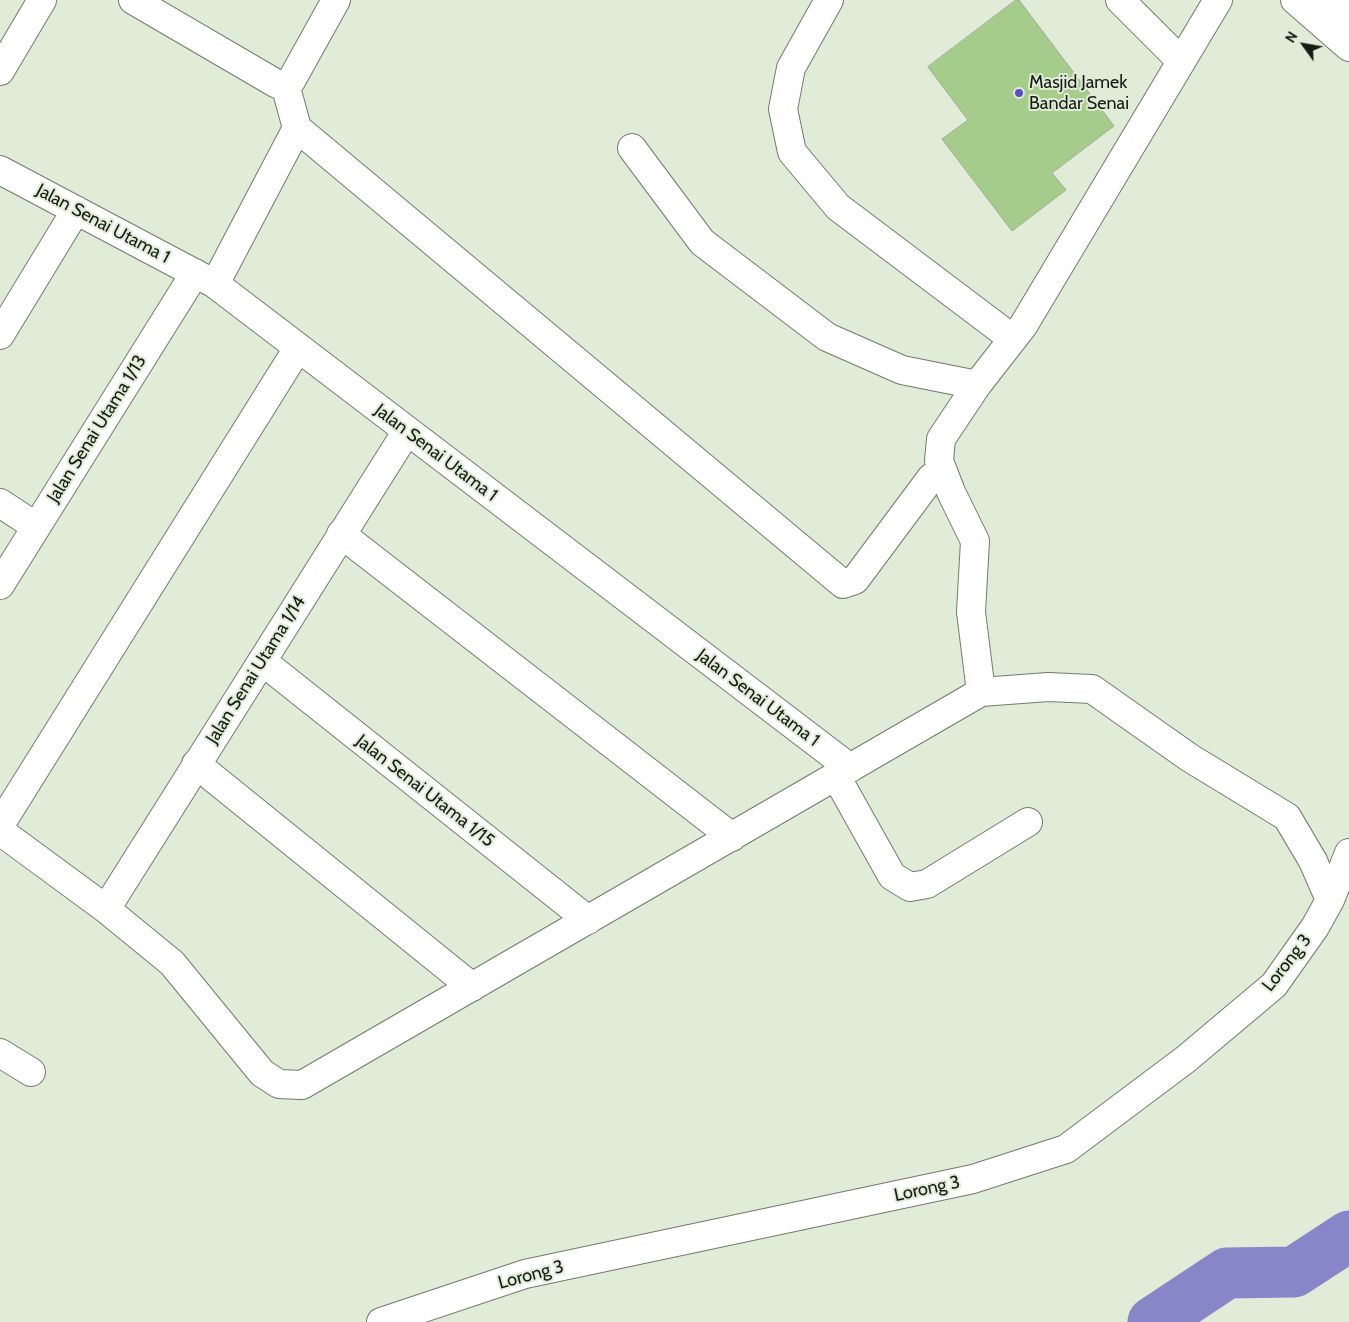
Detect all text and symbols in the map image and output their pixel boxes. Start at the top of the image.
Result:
north arrow [1279,20,1329,70]
text: N [1281,28,1302,46]
place label: Masjid Jamek Bandar Senai [1029,72,1129,115]
marker: Masjid Jamek Bandar Senai [1013,87,1025,99]
street label: Jalan Senai Utama 1 [32,180,174,268]
street label: Jalan Senai Utama 1/13 [43,351,151,507]
street label: Jalan Senai Utama 1 [370,400,502,506]
street label: Jalan Senai Utama 1/14 [202,592,310,748]
street label: Jalan Senai Utama 1 [692,645,824,751]
street label: Jalan Senai Utama 1/15 [351,730,499,852]
street label: Lorong 3 [1258,930,1316,996]
street label: Lorong 3 [892,1171,962,1207]
street label: Lorong 3 [496,1256,566,1294]

